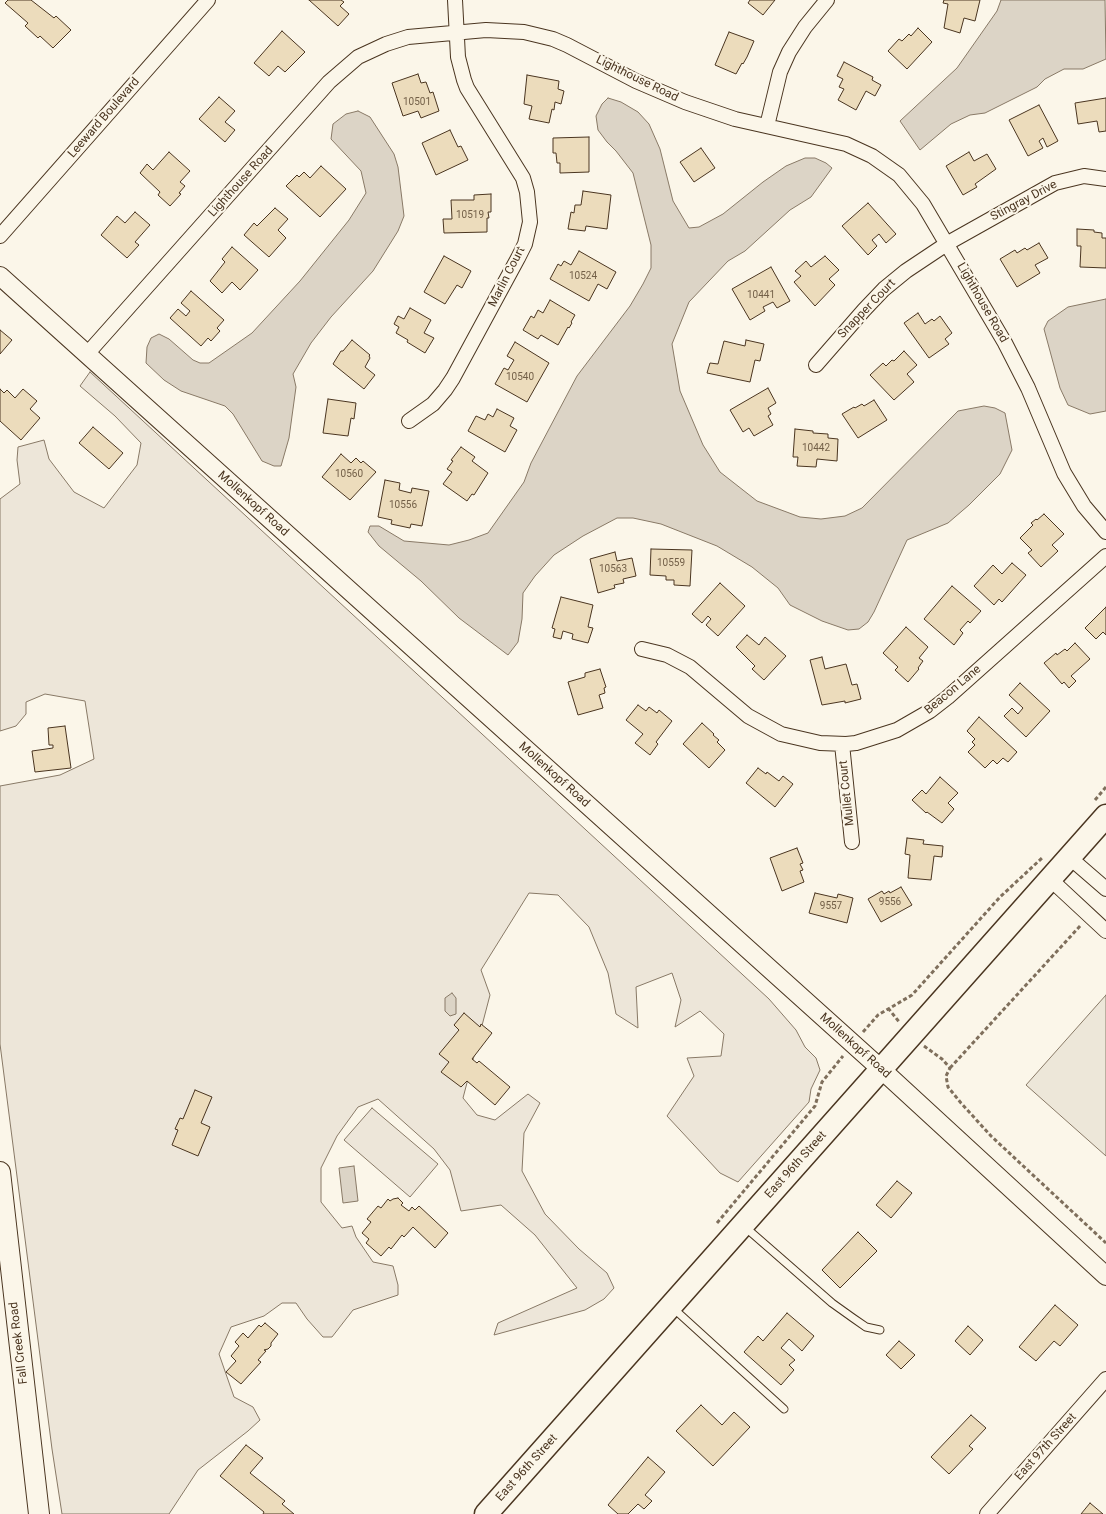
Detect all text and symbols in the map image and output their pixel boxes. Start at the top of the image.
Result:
street label: Lighthouse Road [593,53,681,105]
street label: Leeward Boulevard [65,75,143,161]
house number: 10501 [403,96,431,108]
street label: Lighthouse Road [206,144,276,220]
street label: Stingray Drive [988,177,1060,225]
house number: 10519 [456,209,484,221]
street label: Marlin Court [486,244,528,310]
street label: Lighthouse Road [953,261,1011,345]
house number: 10524 [569,270,597,282]
street label: Snapper Court [835,276,899,342]
house number: 10441 [747,289,775,301]
house number: 10540 [506,371,534,383]
house number: 10442 [802,442,830,454]
street label: Mollenkopf Road [215,468,291,540]
house number: 10560 [335,468,363,480]
house number: 10556 [389,499,417,511]
house number: 10559 [657,557,685,569]
house number: 10563 [599,563,627,575]
street label: Beacon Lane [922,662,984,718]
street label: Mollenkopf Road [516,739,592,811]
street label: Mullet Court [836,760,858,826]
house number: 9556 [879,896,901,908]
house number: 9557 [820,900,842,912]
street label: Mollenkopf Road [817,1010,893,1082]
street label: East 96th Street [762,1129,830,1201]
street label: Fall Creek Road [7,1301,31,1385]
street label: East 97th Street [1012,1411,1080,1483]
street label: East 96th Street [493,1432,561,1504]

